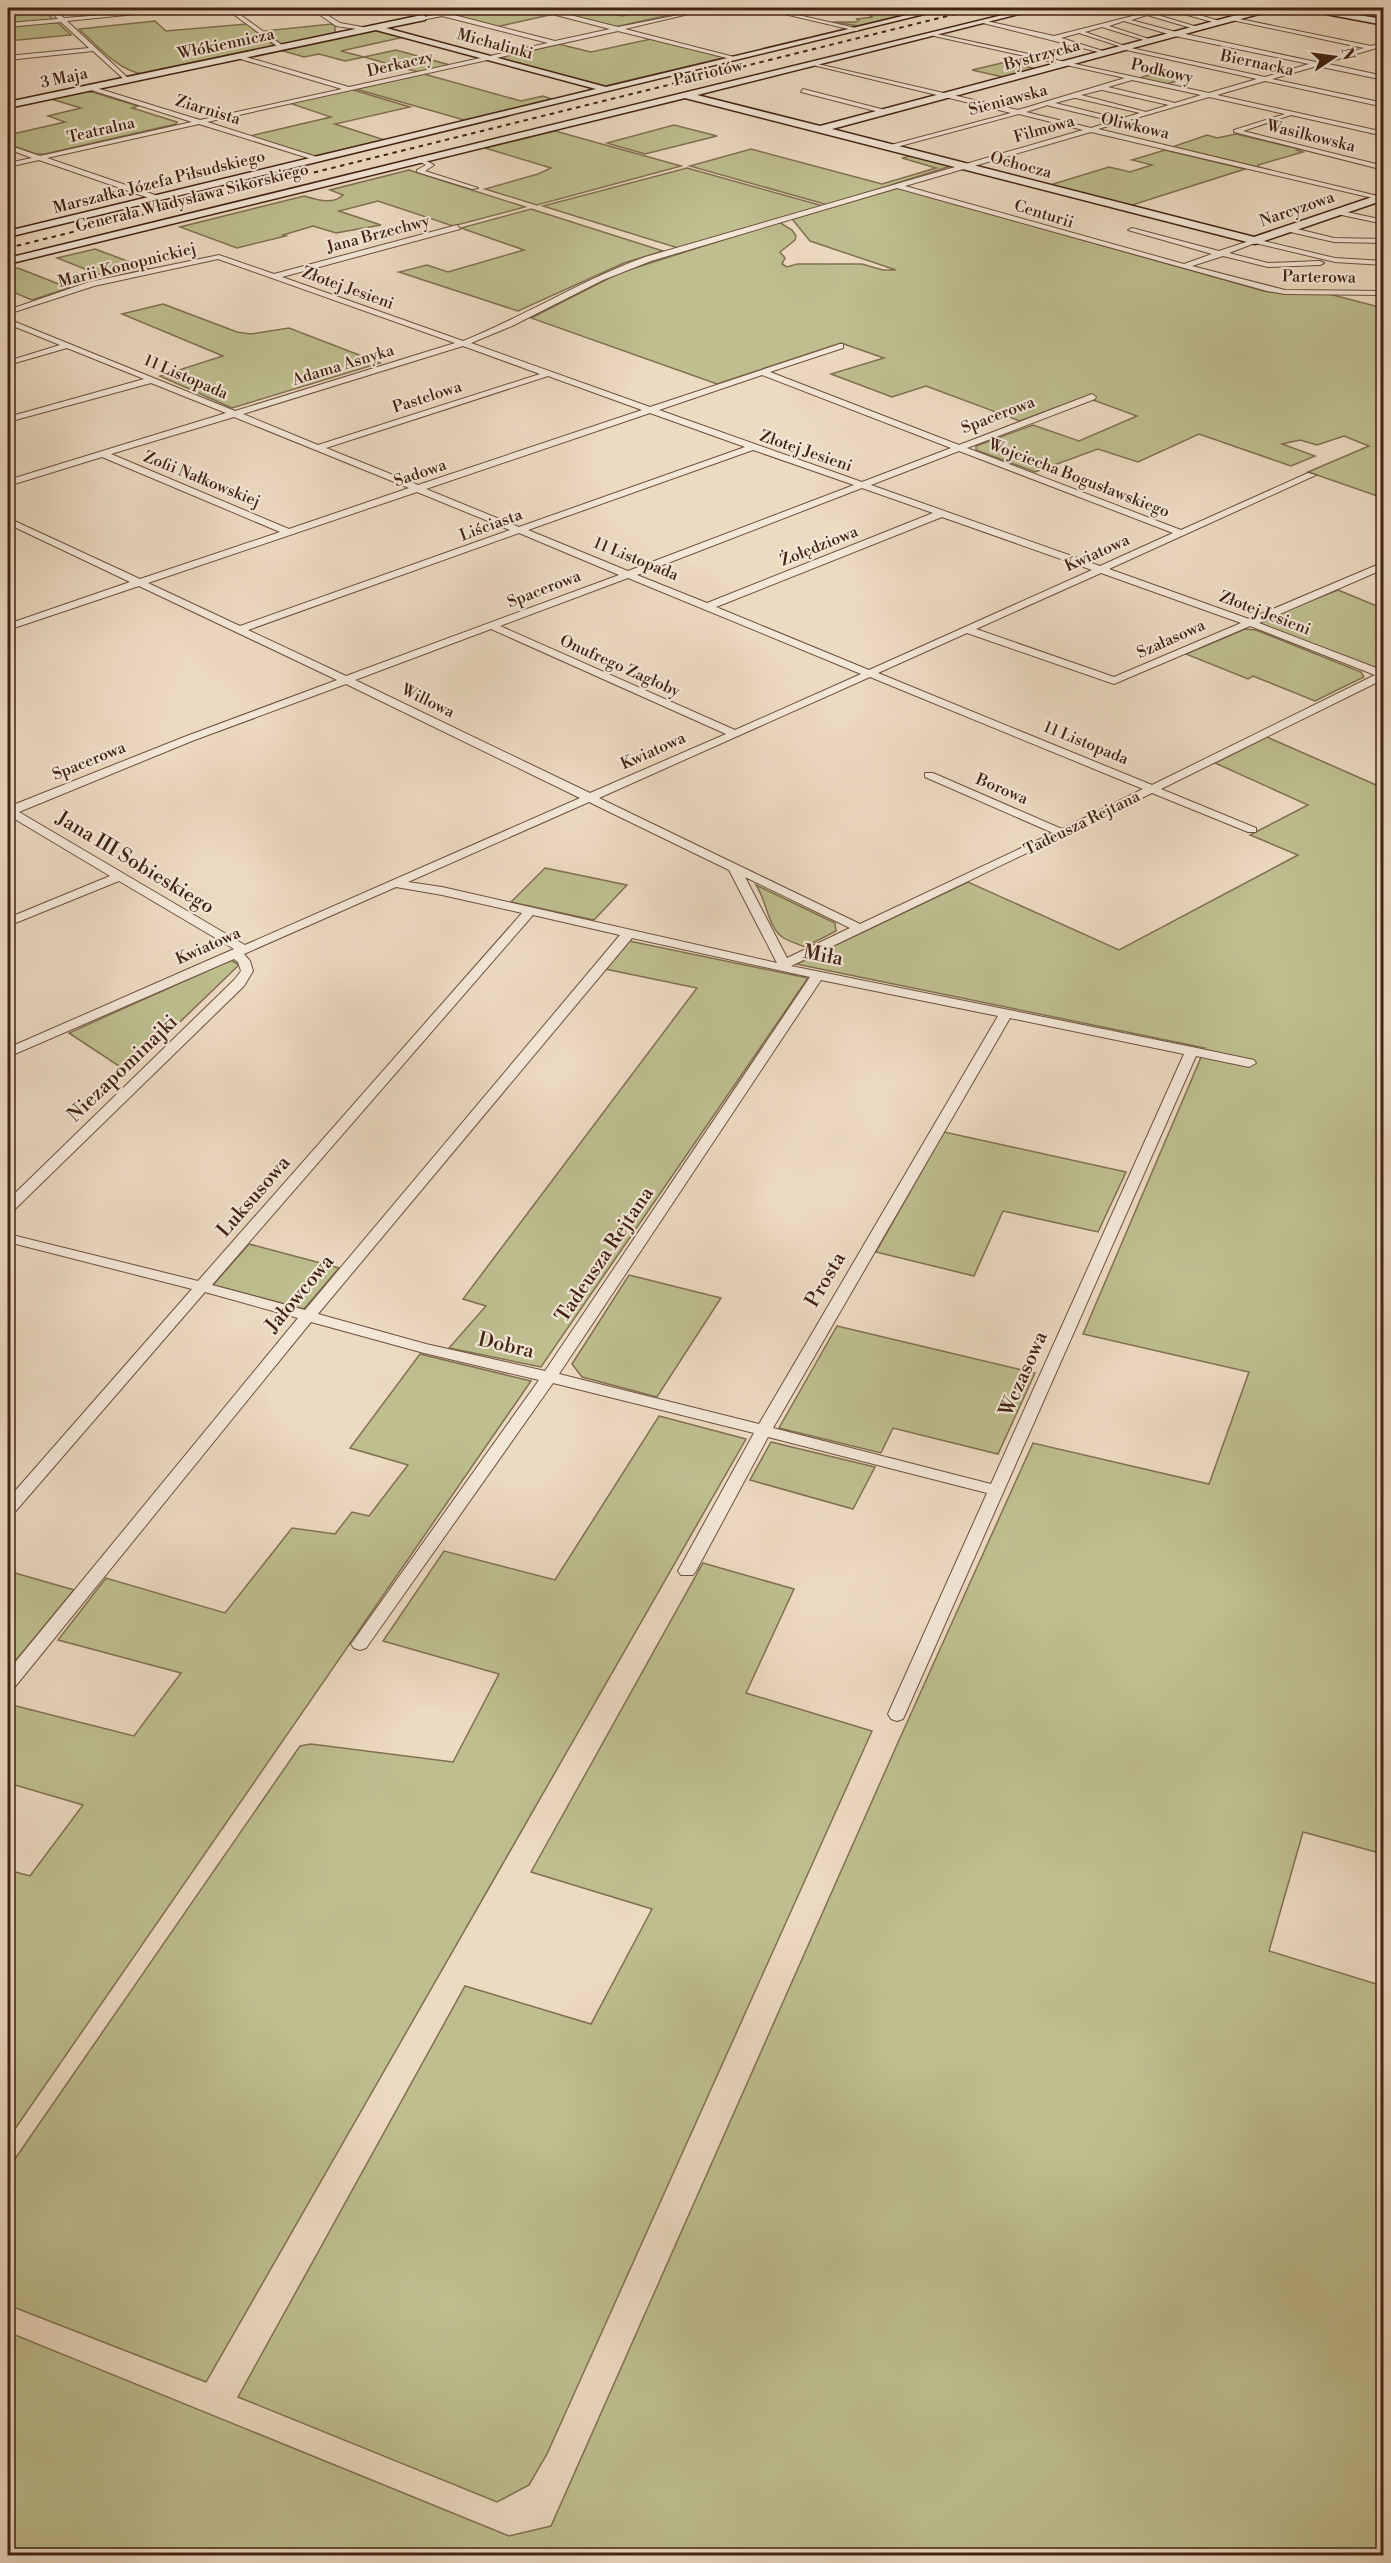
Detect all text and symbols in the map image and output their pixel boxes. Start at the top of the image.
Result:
street label: Włókiennicza [175,24,277,64]
street label: Michalinki [455,24,535,64]
north arrow [1304,27,1364,87]
street label: Bystrzycka [1001,35,1083,75]
street label: Biernacka [1218,45,1296,81]
text: N [1336,45,1359,63]
street label: Derkaczy [365,47,435,81]
street label: Podkowy [1129,54,1195,88]
street label: Patriotów [671,55,746,91]
street label: 3 Maja [39,63,90,93]
street label: Sieniawska [966,80,1050,120]
street label: Ziarnista [173,91,244,130]
street label: Oliwkowa [1099,108,1172,144]
street label: Filmowa [1011,111,1078,147]
street label: Teatralna [65,112,138,148]
street label: Wasilkowska [1264,115,1358,157]
street label: Marszałka Józefa Piłsudskiego [51,146,267,218]
street label: Ochocza [988,147,1055,183]
street label: Generała Władysława Sikorskiego [73,159,311,237]
street label: Narcyzowa [1257,187,1338,231]
street label: Centurii [1012,195,1076,233]
street label: Jana Brzechwy [323,211,432,258]
street label: Marii Konopnickiej [56,238,198,292]
street label: Złotej Jesieni [299,262,397,314]
street label: Parterowa [1282,266,1357,288]
street label: Adama Asnyka [289,340,397,390]
street label: 11 Listopada [141,350,232,404]
street label: Pastelowa [390,376,465,418]
street label: Spacerowa [958,391,1039,438]
street label: Złotej Jesieni [757,426,855,476]
street label: Wojciecha Bogusławskiego [985,434,1173,522]
street label: Zofii Nałkowskiej [141,446,263,512]
street label: Sadowa [391,454,450,491]
street label: Liściasta [457,504,526,546]
street label: Żołędziowa [776,519,862,571]
street label: Kwiatowa [1061,529,1133,576]
street label: 11 Listopada [591,533,682,585]
street label: Spacerowa [504,565,585,612]
street label: Złotej Jesieni [1216,586,1314,640]
street label: Szałasowa [1134,615,1209,663]
street label: Onufrego Zagłoby [557,630,683,702]
street label: Willowa [397,679,459,723]
street label: 11 Listopada [1041,717,1132,769]
street label: Kwiatowa [617,727,689,774]
street label: Spacerowa [49,737,129,785]
street label: Borowa [972,769,1032,809]
street label: Tadeusza Rejtana [1021,786,1144,860]
street label: Jana III Sobieskiego [51,805,219,920]
street label: Kwiatowa [172,922,244,969]
street label: Miła [801,940,846,972]
street label: Niezapominajki [63,1010,184,1128]
street label: Luksusowa [212,1151,297,1243]
street label: Tadeusza Rejtana [550,1182,660,1328]
street label: Prosta [800,1247,852,1312]
street label: Jałowcowa [260,1249,340,1339]
street label: Dobra [475,1327,537,1365]
street label: Wczasowa [994,1327,1054,1421]

